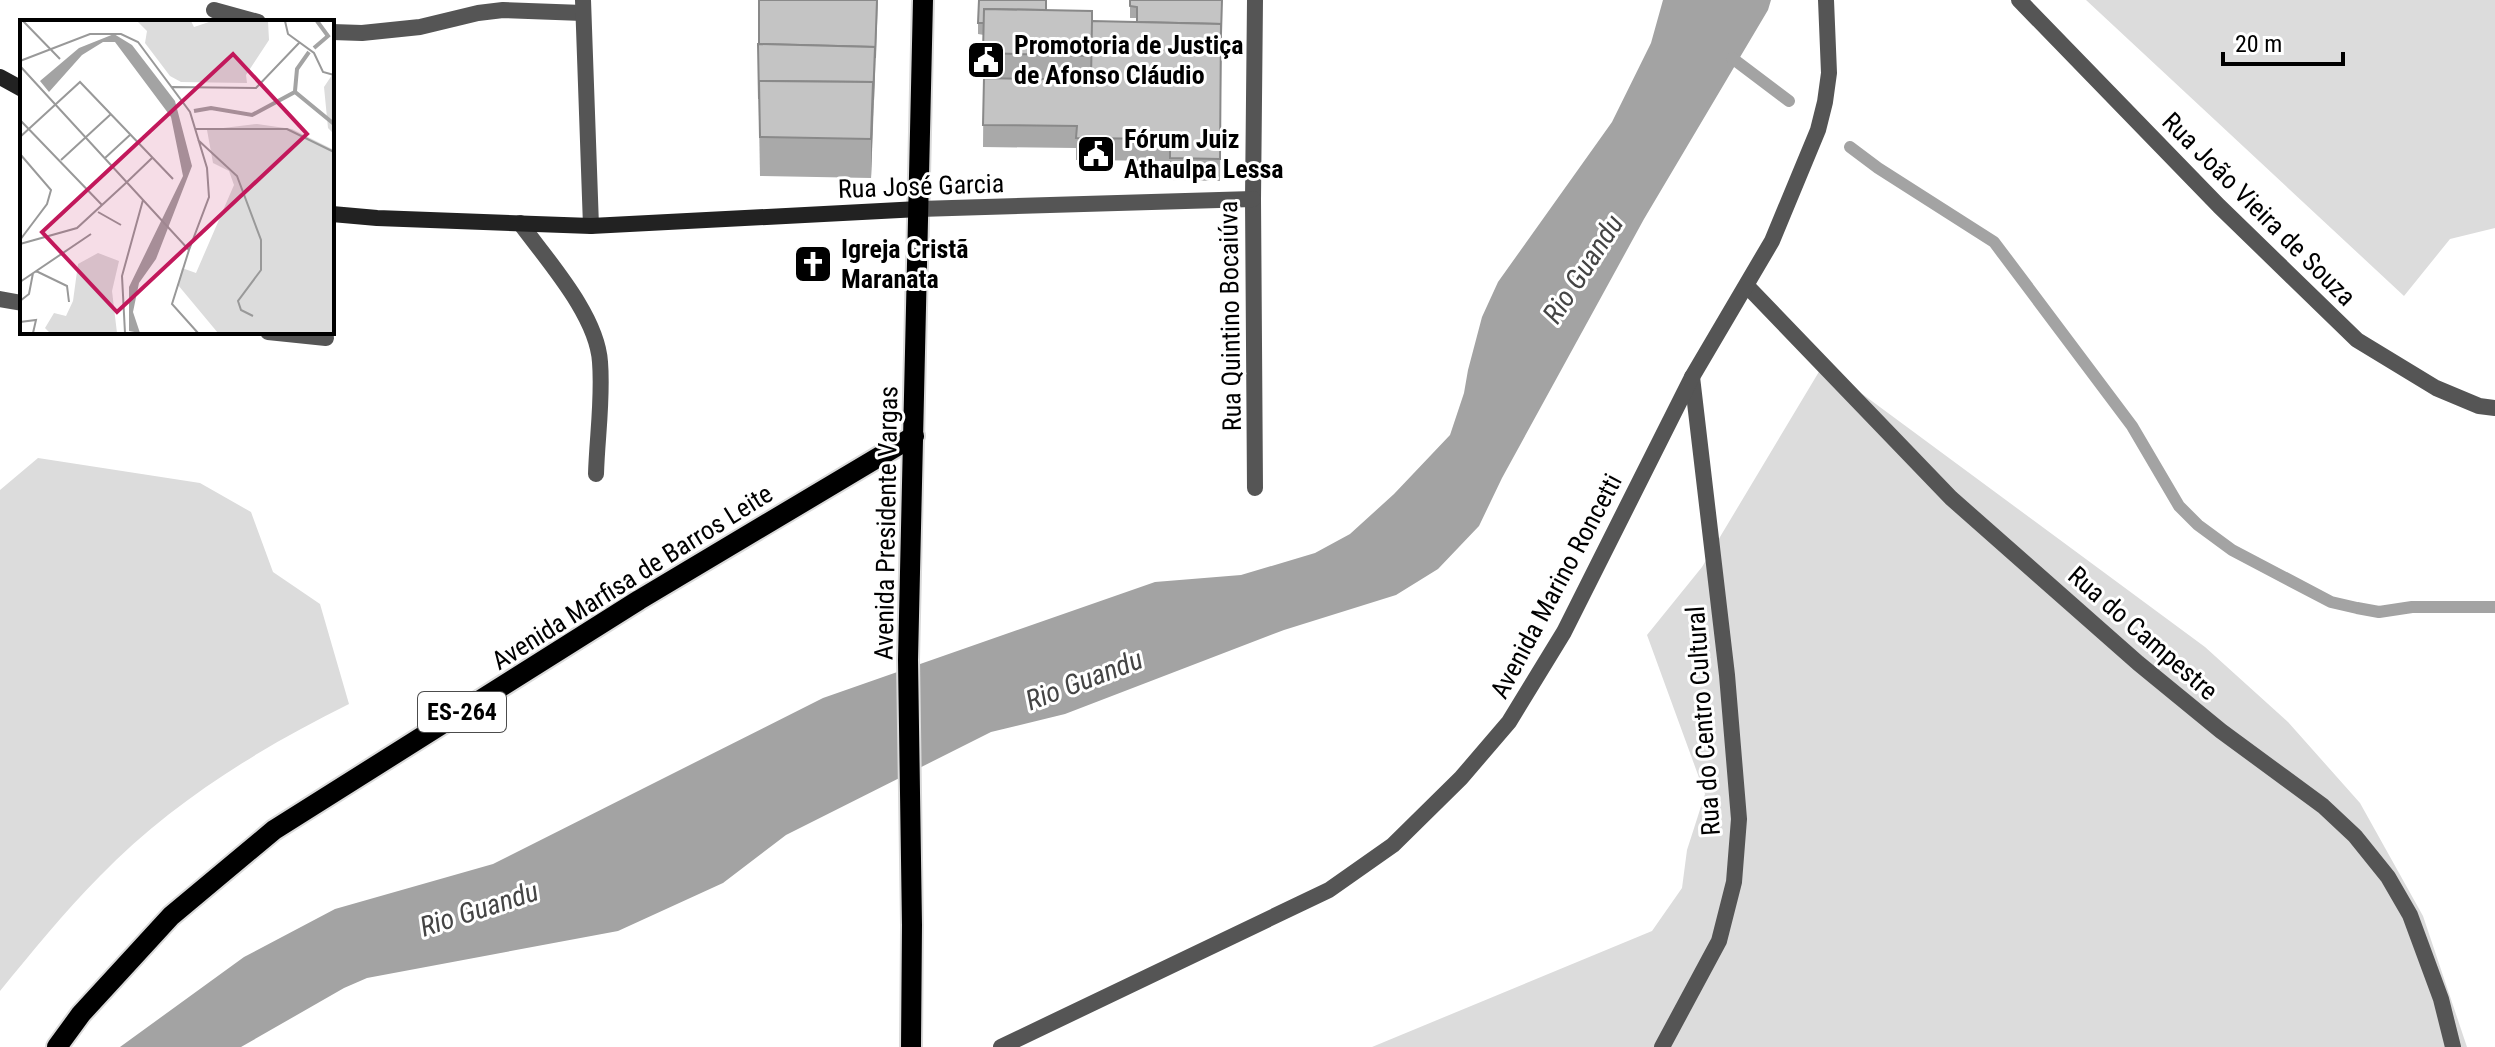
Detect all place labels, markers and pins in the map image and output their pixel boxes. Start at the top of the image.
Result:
place label: Promotoria de Justiça de Afonso Cláudio [1014,30,1243,90]
public building icon: Promotoria de Justiça de Afonso Cláudio [965,39,1007,81]
place label: Fórum Juiz Athaulpa Lessa [1124,124,1284,184]
public building icon: Fórum Juiz Athaulpa Lessa [1075,133,1117,175]
place label: Igreja Cristã Maranata [841,234,969,294]
church icon: Igreja Cristã Maranata [792,243,834,285]

